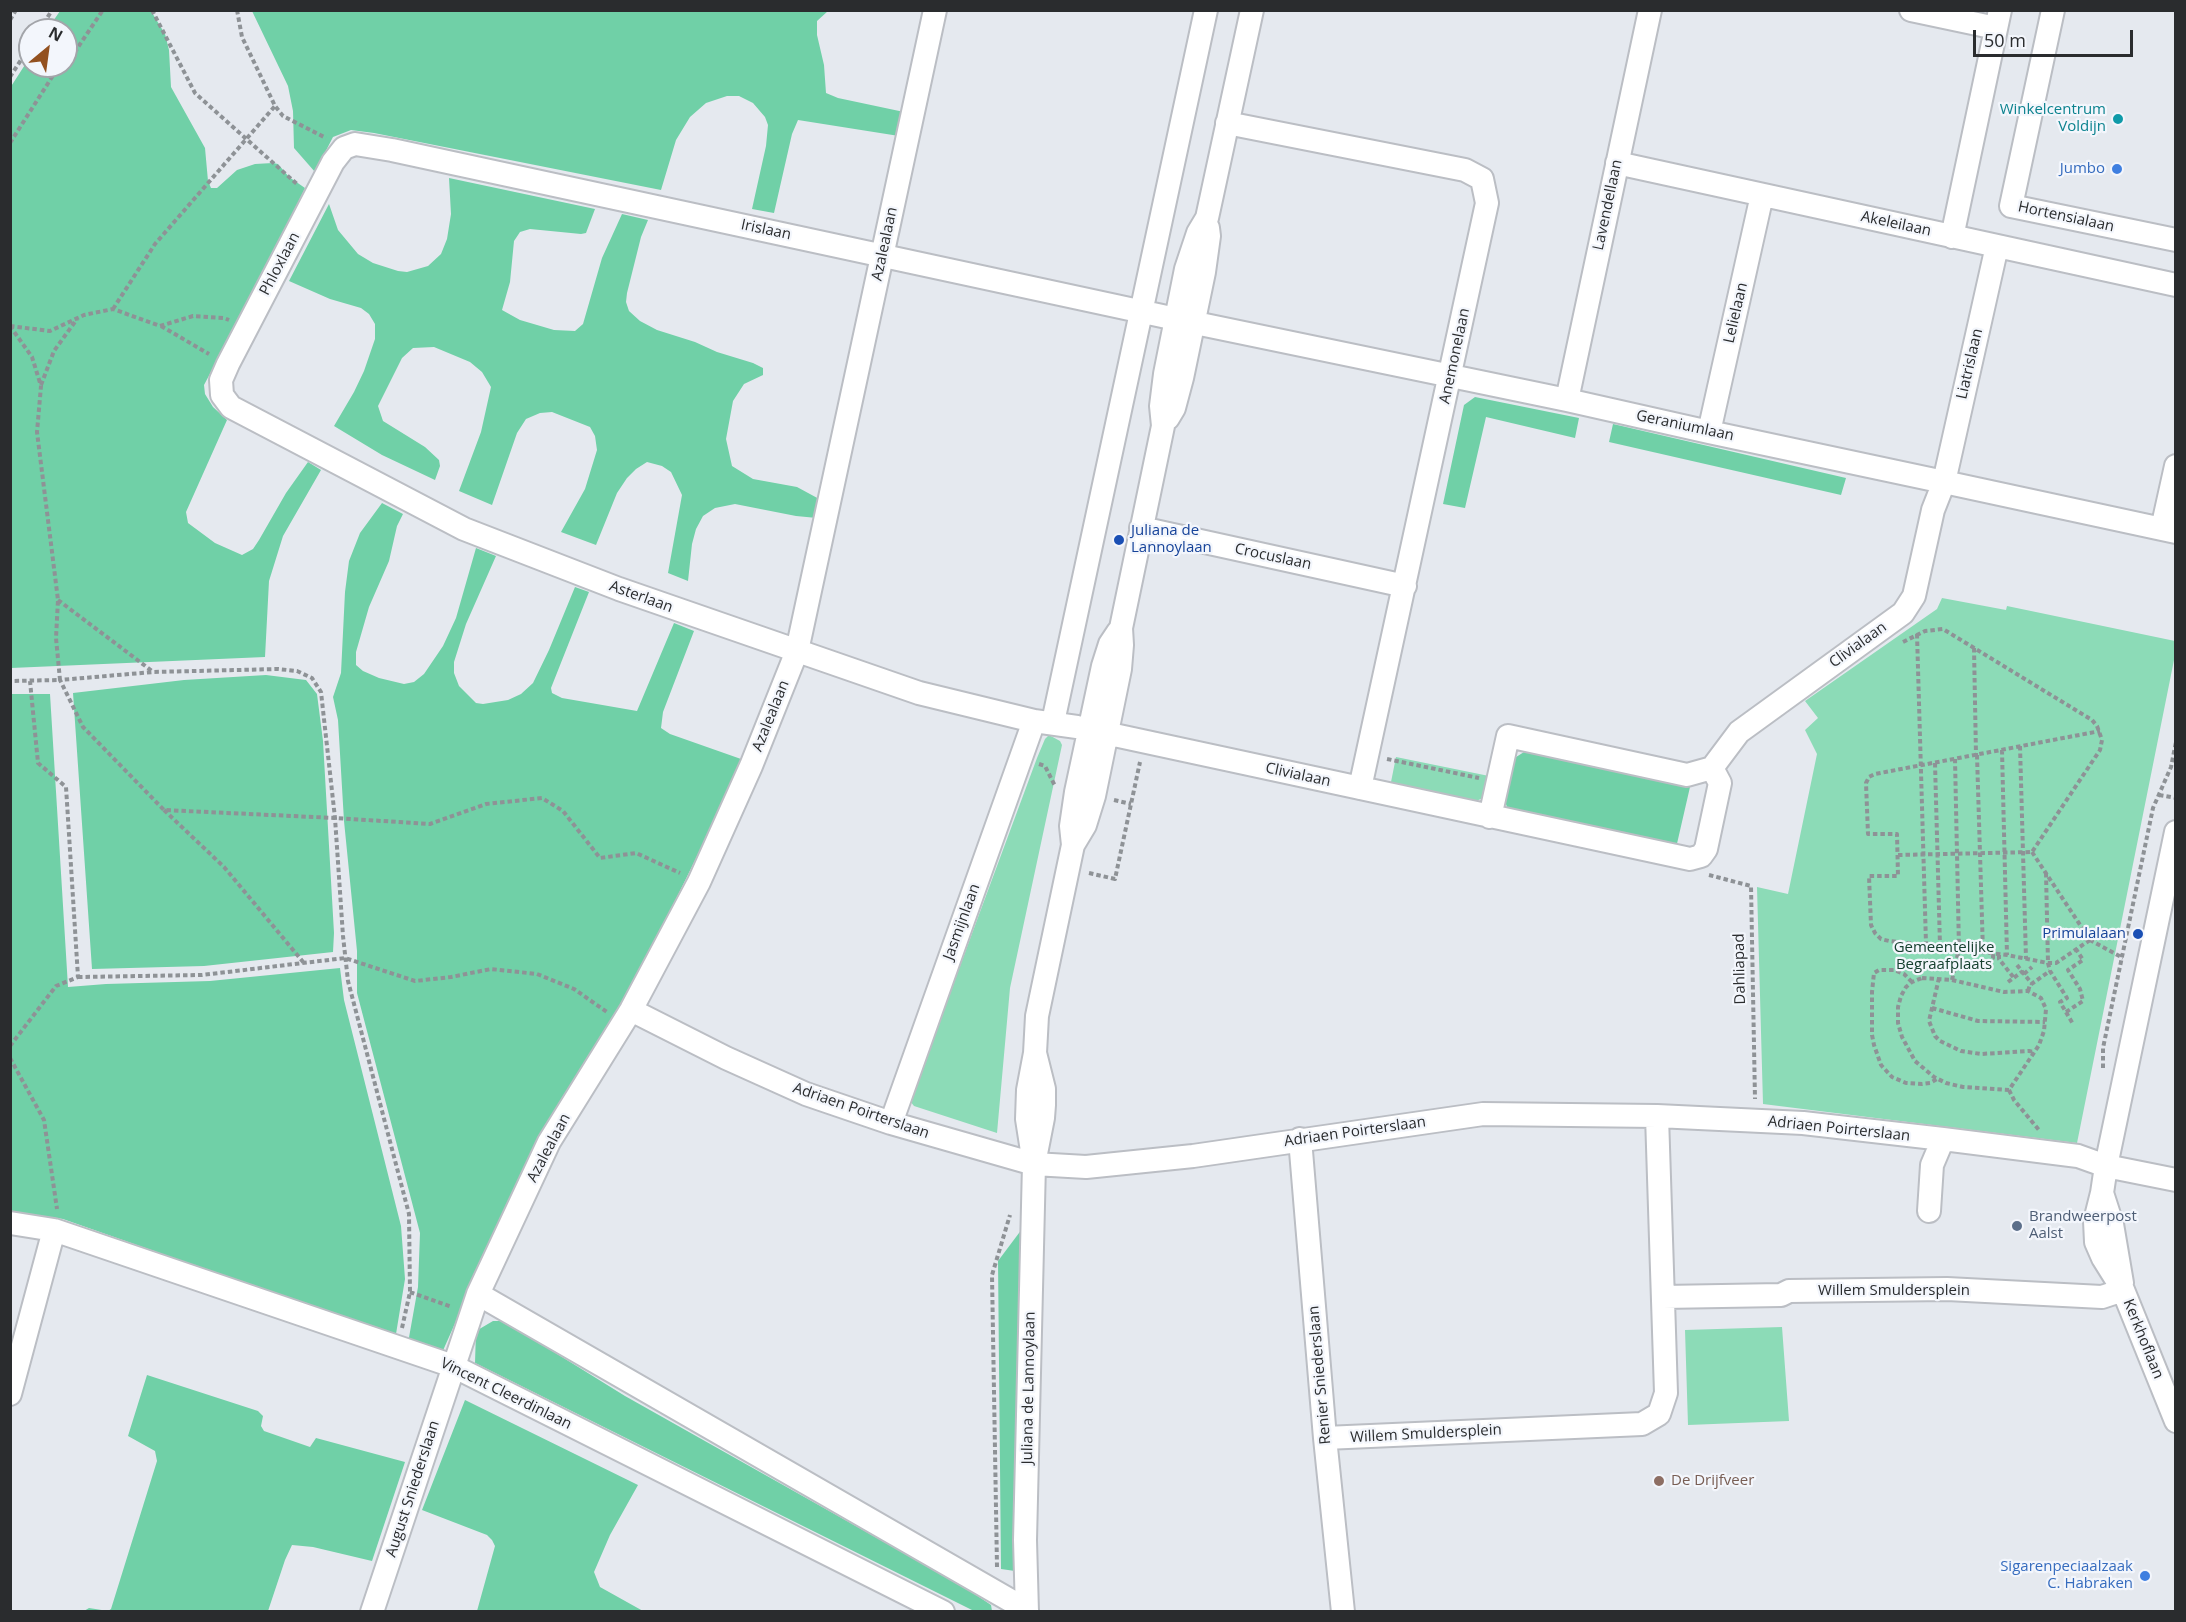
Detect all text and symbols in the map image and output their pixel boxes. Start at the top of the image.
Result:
north arrow [18,18,78,78]
scale bar [1976,18,2136,56]
text: N [45,21,67,47]
text: 50 m [1984,28,2026,52]
place label: Winkelcentrum Voldijn [2000,101,2106,136]
marker: Winkelcentrum Voldijn [2111,112,2125,126]
street label: Lavendellaan [1590,158,1626,252]
place label: Jumbo [2060,160,2105,178]
marker: Jumbo [2110,162,2124,176]
street label: Hortensialaan [2016,198,2116,236]
street label: Azalealaan [868,205,902,283]
street label: Akeleilaan [1859,208,1933,240]
street label: Irislaan [739,216,793,244]
street label: Phloxlaan [256,230,304,298]
street label: Lelielaan [1720,281,1752,345]
street label: Anemonelaan [1436,307,1474,405]
street label: Liatrislaan [1953,327,1987,401]
street label: Geraniumlaan [1634,407,1736,445]
place label: Juliana de Lannoylaan [1131,522,1212,557]
marker: Juliana de Lannoylaan [1112,533,1126,547]
street label: Crocuslaan [1233,540,1313,574]
street label: Asterlaan [607,577,675,617]
street label: Clivialaan [1826,618,1890,672]
street label: Azalealaan [749,678,793,754]
street label: Clivialaan [1264,759,1332,791]
street label: Jasmijnlaan [940,881,984,963]
place label: Primulalaan [2042,925,2126,943]
marker: Primulalaan [2131,927,2145,941]
street label: Dahliapad [1730,933,1750,1005]
park label: Gemeentelijke Begraafplaats [1894,939,1994,974]
street label: Adriaen Poirterslaan [790,1079,932,1143]
street label: Azalealaan [523,1111,575,1185]
street label: Adriaen Poirterslaan [1283,1113,1427,1151]
street label: Adriaen Poirterslaan [1767,1113,1911,1145]
place label: Brandweerpost Aalst [2029,1208,2137,1243]
marker: Brandweerpost Aalst [2010,1219,2024,1233]
street label: Willem Smuldersplein [1818,1282,1970,1300]
street label: Kerkhoflaan [2119,1296,2167,1382]
street label: Renier Sniederslaan [1305,1305,1335,1445]
street label: Juliana de Lannoylaan [1019,1311,1039,1465]
street label: Vincent Cleerdinlaan [437,1354,575,1434]
street label: August Sniederslaan [382,1418,444,1560]
street label: Willem Smuldersplein [1350,1421,1502,1447]
place label: De Drijfveer [1671,1472,1754,1490]
marker: De Drijfveer [1652,1474,1666,1488]
place label: Sigarenpeciaalzaak C. Habraken [2000,1558,2133,1593]
marker: Sigarenpeciaalzaak C. Habraken [2138,1569,2152,1583]

